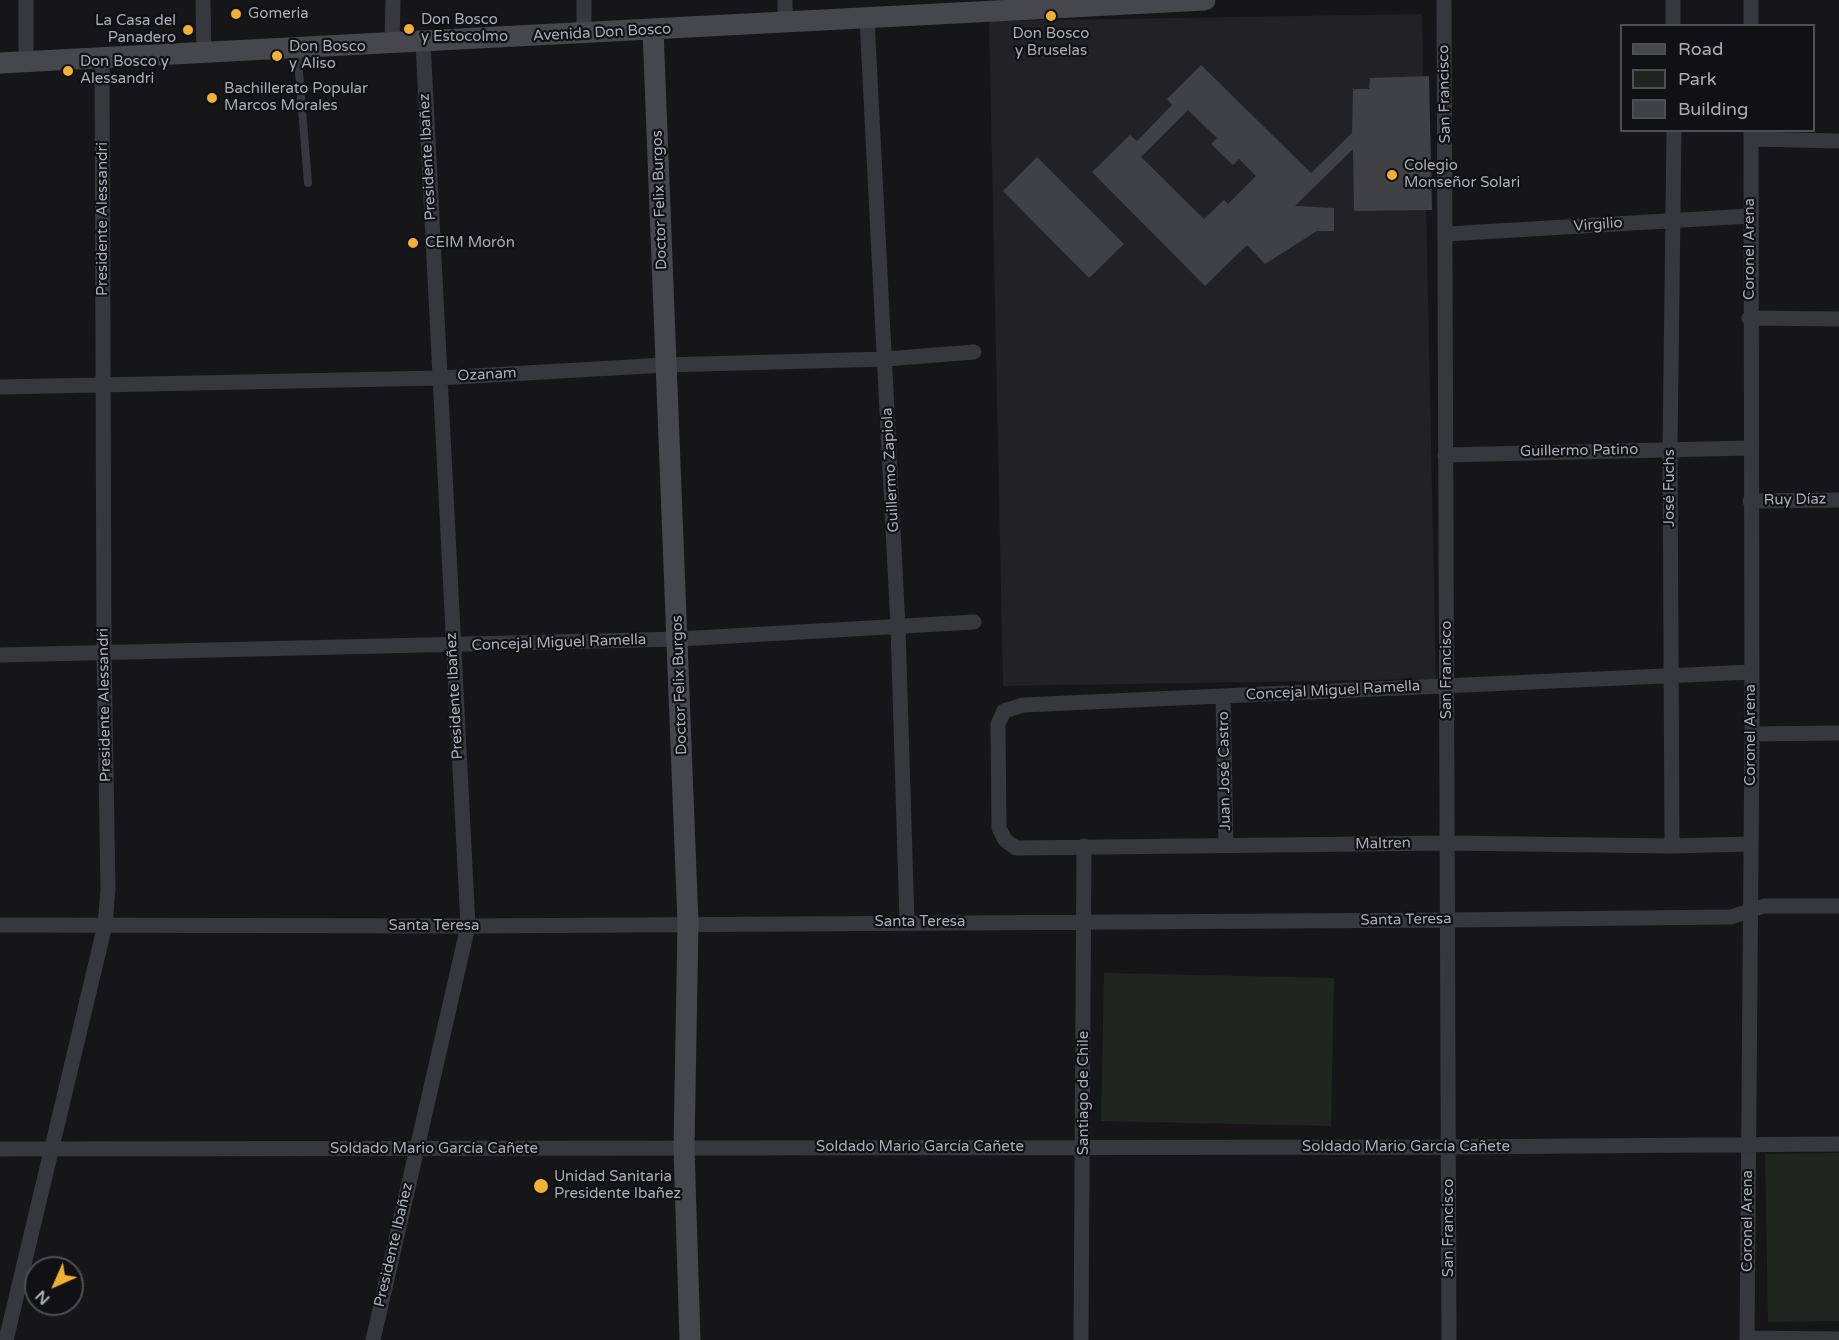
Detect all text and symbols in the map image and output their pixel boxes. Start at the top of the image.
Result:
place label: Gomeria [248,5,309,23]
marker: Gomeria [229,7,243,21]
marker: Don Bosco y Bruselas [1044,9,1058,23]
place label: Don Bosco y Estocolmo [421,11,508,46]
place label: La Casa del Panadero [95,12,176,47]
street label: Avenida Don Bosco [532,20,672,46]
marker: Don Bosco y Estocolmo [402,22,416,36]
marker: La Casa del Panadero [181,23,195,37]
legend [1620,24,1815,132]
place label: Don Bosco y Bruselas [1013,25,1089,60]
place label: Don Bosco y Aliso [289,38,366,73]
text: Road [1678,38,1723,60]
street label: San Francisco [1435,44,1455,144]
marker: Don Bosco y Aliso [270,49,284,63]
place label: Don Bosco y Alessandri [80,53,169,88]
marker: Don Bosco y Alessandri [61,64,75,78]
text: Park [1678,68,1716,90]
place label: Bachillerato Popular Marcos Morales [224,80,368,115]
marker: Bachillerato Popular Marcos Morales [205,91,219,105]
street label: Presidente Ibañez [416,93,440,221]
text: Building [1678,98,1748,120]
street label: Doctor Felix Burgos [649,130,671,270]
street label: Presidente Alessandri [94,142,112,296]
place label: Colegio Monseñor Solari [1404,157,1520,192]
marker: Colegio Monseñor Solari [1385,168,1399,182]
street label: Coronel Arena [1741,198,1759,300]
street label: Virgilio [1573,214,1623,236]
place label: CEIM Morón [425,234,515,252]
marker: CEIM Morón [406,236,420,250]
street label: Ozanam [457,364,517,386]
street label: Guillermo Zapiola [879,407,903,533]
street label: Guillermo Patino [1520,441,1638,461]
street label: José Fuchs [1661,449,1679,527]
street label: Ruy Díaz [1764,490,1826,510]
street label: Doctor Felix Burgos [669,615,691,755]
street label: San Francisco [1438,621,1456,719]
street label: Presidente Alessandri [95,628,115,782]
street label: Concejal Miguel Ramella [471,631,647,655]
street label: Presidente Ibañez [443,632,467,760]
street label: Concejal Miguel Ramella [1245,677,1421,705]
street label: Coronel Arena [1742,684,1760,786]
street label: Juan José Castro [1215,711,1235,831]
street label: Maltren [1355,835,1411,853]
street label: Santa Teresa [1360,910,1452,930]
street label: Santa Teresa [875,913,965,931]
street label: Santa Teresa [389,917,479,935]
street label: Santiago de Chile [1075,1031,1093,1155]
street label: Soldado Mario García Cañete [816,1138,1024,1156]
street label: Soldado Mario García Cañete [1302,1138,1510,1156]
street label: Soldado Mario García Cañete [330,1140,538,1158]
place label: Unidad Sanitaria Presidente Ibañez [554,1168,681,1203]
street label: Coronel Arena [1739,1170,1757,1272]
marker: Unidad Sanitaria Presidente Ibañez [532,1177,550,1195]
street label: San Francisco [1440,1179,1458,1277]
street label: Presidente Ibañez [371,1181,417,1309]
north arrow [24,1256,84,1316]
text: N [31,1286,54,1309]

